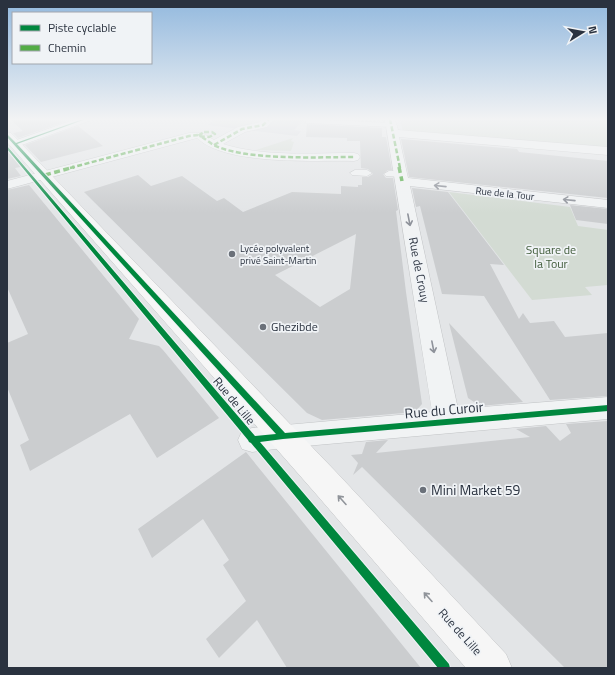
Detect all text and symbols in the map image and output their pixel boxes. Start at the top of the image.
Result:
legend [12,12,152,64]
north arrow [563,12,603,52]
text: Piste cyclable [48,18,116,37]
text: N [584,25,601,35]
text: Chemin [48,38,86,57]
one-way arrow [434,182,447,189]
street label: Rue de la Tour [475,183,536,204]
one-way arrow [563,196,576,203]
one-way arrow [405,213,413,226]
street label: Rue de Crouy [404,235,435,305]
park label: Square de la Tour [526,240,576,273]
place label: Lycée polyvalent privé Saint-Martin [240,241,316,268]
marker: Lycée polyvalent privé Saint-Martin [227,249,237,259]
place label: Ghezibde [271,317,318,336]
marker: Ghezibde [258,322,268,332]
one-way arrow [430,340,438,353]
street label: Rue de Lille [209,373,260,429]
street label: Rue du Curoir [404,396,484,423]
place label: Mini Market 59 [431,479,520,500]
marker: Mini Market 59 [418,485,428,495]
one-way arrow [337,495,346,505]
one-way arrow [424,592,433,602]
street label: Rue de Lille [434,604,487,659]

